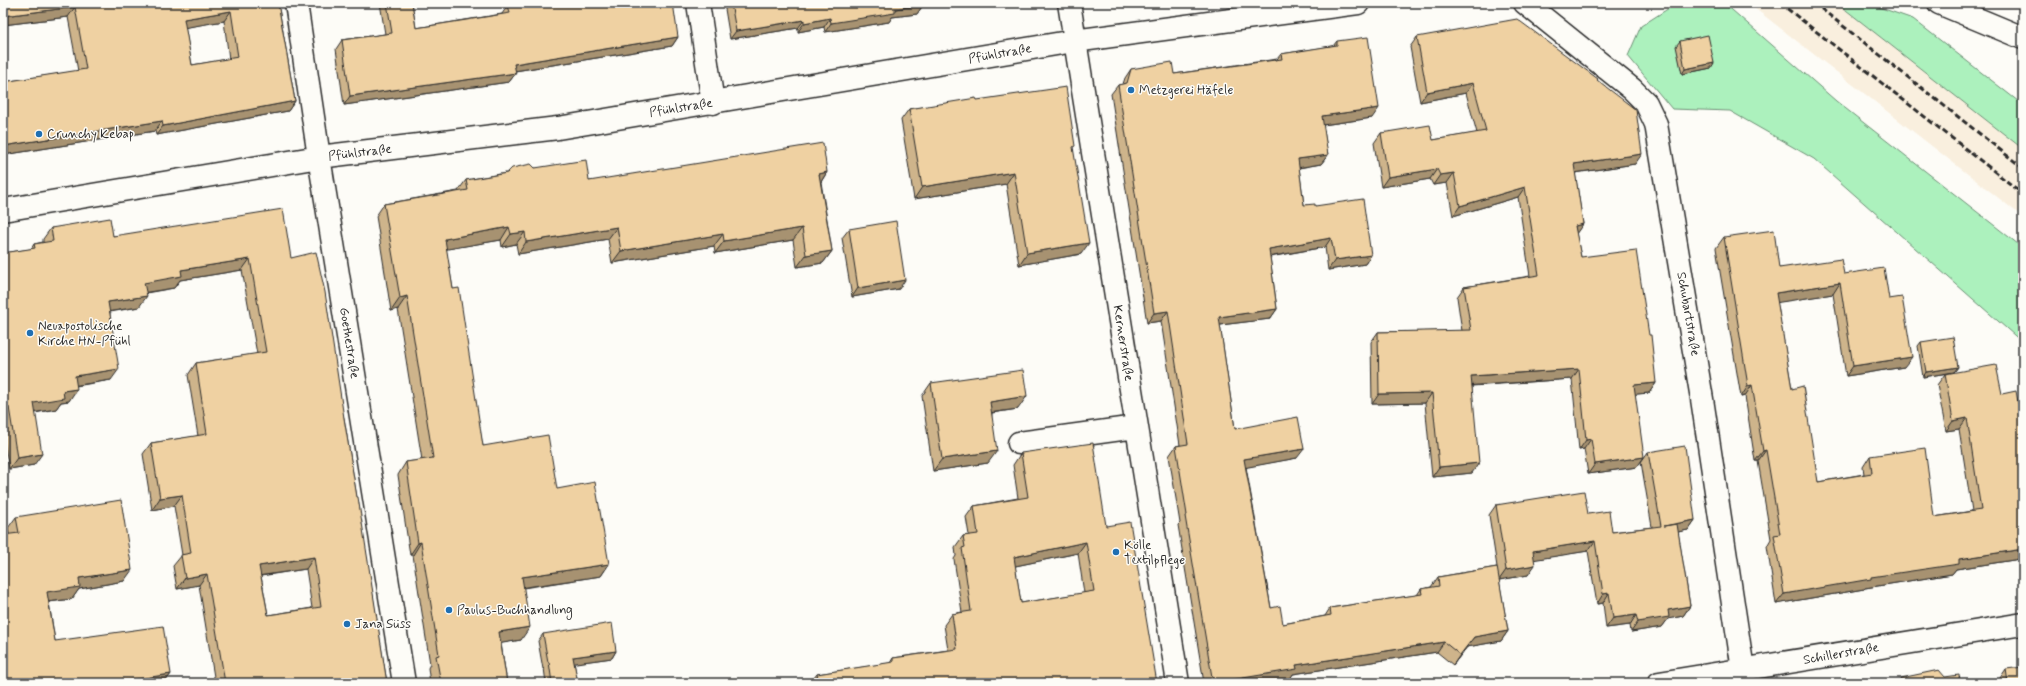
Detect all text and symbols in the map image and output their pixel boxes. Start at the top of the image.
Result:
street label: Pfühlstraße [967,40,1033,68]
place label: Metzgerei Häfele [1139,82,1234,99]
marker: Metzgerei Häfele [1126,85,1136,95]
street label: Pfühlstraße [648,95,714,121]
place label: Crunchy Kebap [47,126,134,143]
marker: Crunchy Kebap [34,129,44,139]
street label: Pfühlstraße [327,141,393,165]
street label: Schubartstraße [1672,271,1704,357]
street label: Kernerstraße [1109,304,1137,382]
street label: Goethestraße [335,306,363,380]
place label: Neuapostolische Kirche HN-Pfühl [38,318,131,350]
marker: Neuapostolische Kirche HN-Pfühl [25,328,35,338]
place label: Kölle Textilpflege [1124,537,1185,569]
marker: Kölle Textilpflege [1111,547,1121,557]
place label: Paulus-Buchhandlung [457,602,573,620]
marker: Paulus-Buchhandlung [444,605,454,615]
place label: Jana Süss [355,616,411,633]
marker: Jana Süss [342,619,352,629]
street label: Schillerstraße [1802,639,1880,669]

